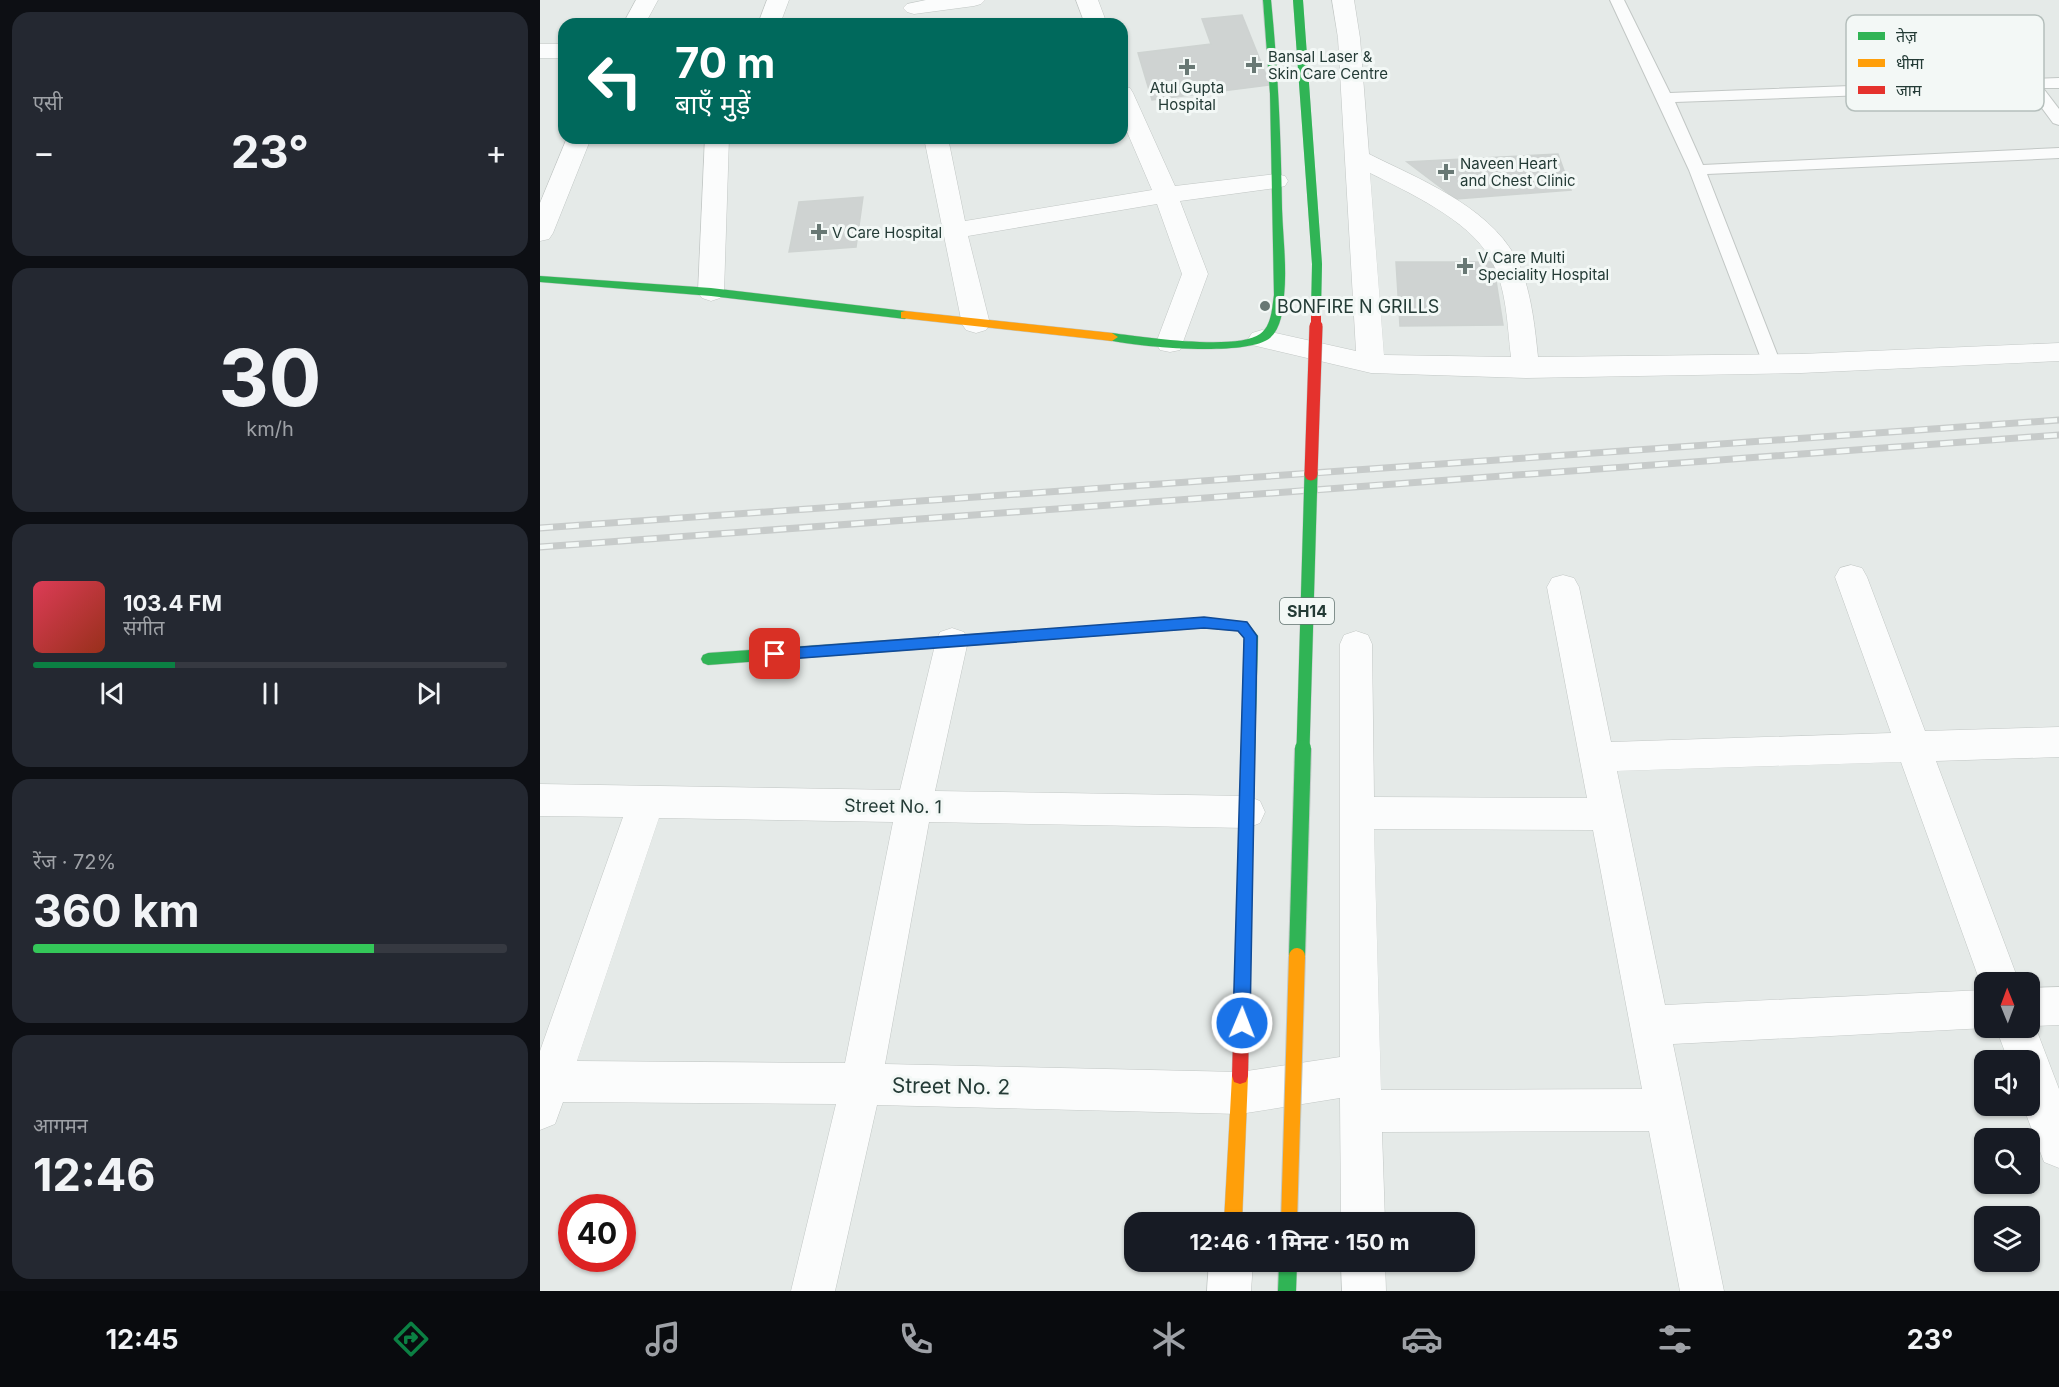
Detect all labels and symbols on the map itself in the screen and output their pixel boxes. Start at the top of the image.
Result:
legend [1846,15,2044,111]
text: तेज़ [1896,26,1918,46]
place label: Bansal Laser & Skin Care Centre [1268,47,1388,83]
text: धीमा [1896,53,1925,73]
marker: Bansal Laser & Skin Care Centre [1245,56,1263,74]
marker: Atul Gupta Hospital [1178,58,1196,76]
place label: Atul Gupta Hospital [1150,78,1224,114]
text: जाम [1896,80,1922,100]
place label: Naveen Heart and Chest Clinic [1460,154,1576,190]
marker: Naveen Heart and Chest Clinic [1437,163,1455,181]
marker: V Care Hospital [810,223,828,241]
place label: V Care Hospital [832,223,942,242]
place label: V Care Multi Speciality Hospital [1478,248,1609,284]
marker: V Care Multi Speciality Hospital [1456,257,1474,275]
place label: BONFIRE N GRILLS [1277,296,1439,317]
marker: BONFIRE N GRILLS [1258,299,1272,313]
road number: SH14 [1280,598,1334,624]
pin [749,628,800,679]
street label: Street No. 1 [844,795,942,817]
north arrow [1974,972,2040,1038]
position arrow [1210,991,1274,1055]
street label: Street No. 2 [892,1072,1010,1100]
speed limit sign: 40 [558,1194,636,1272]

